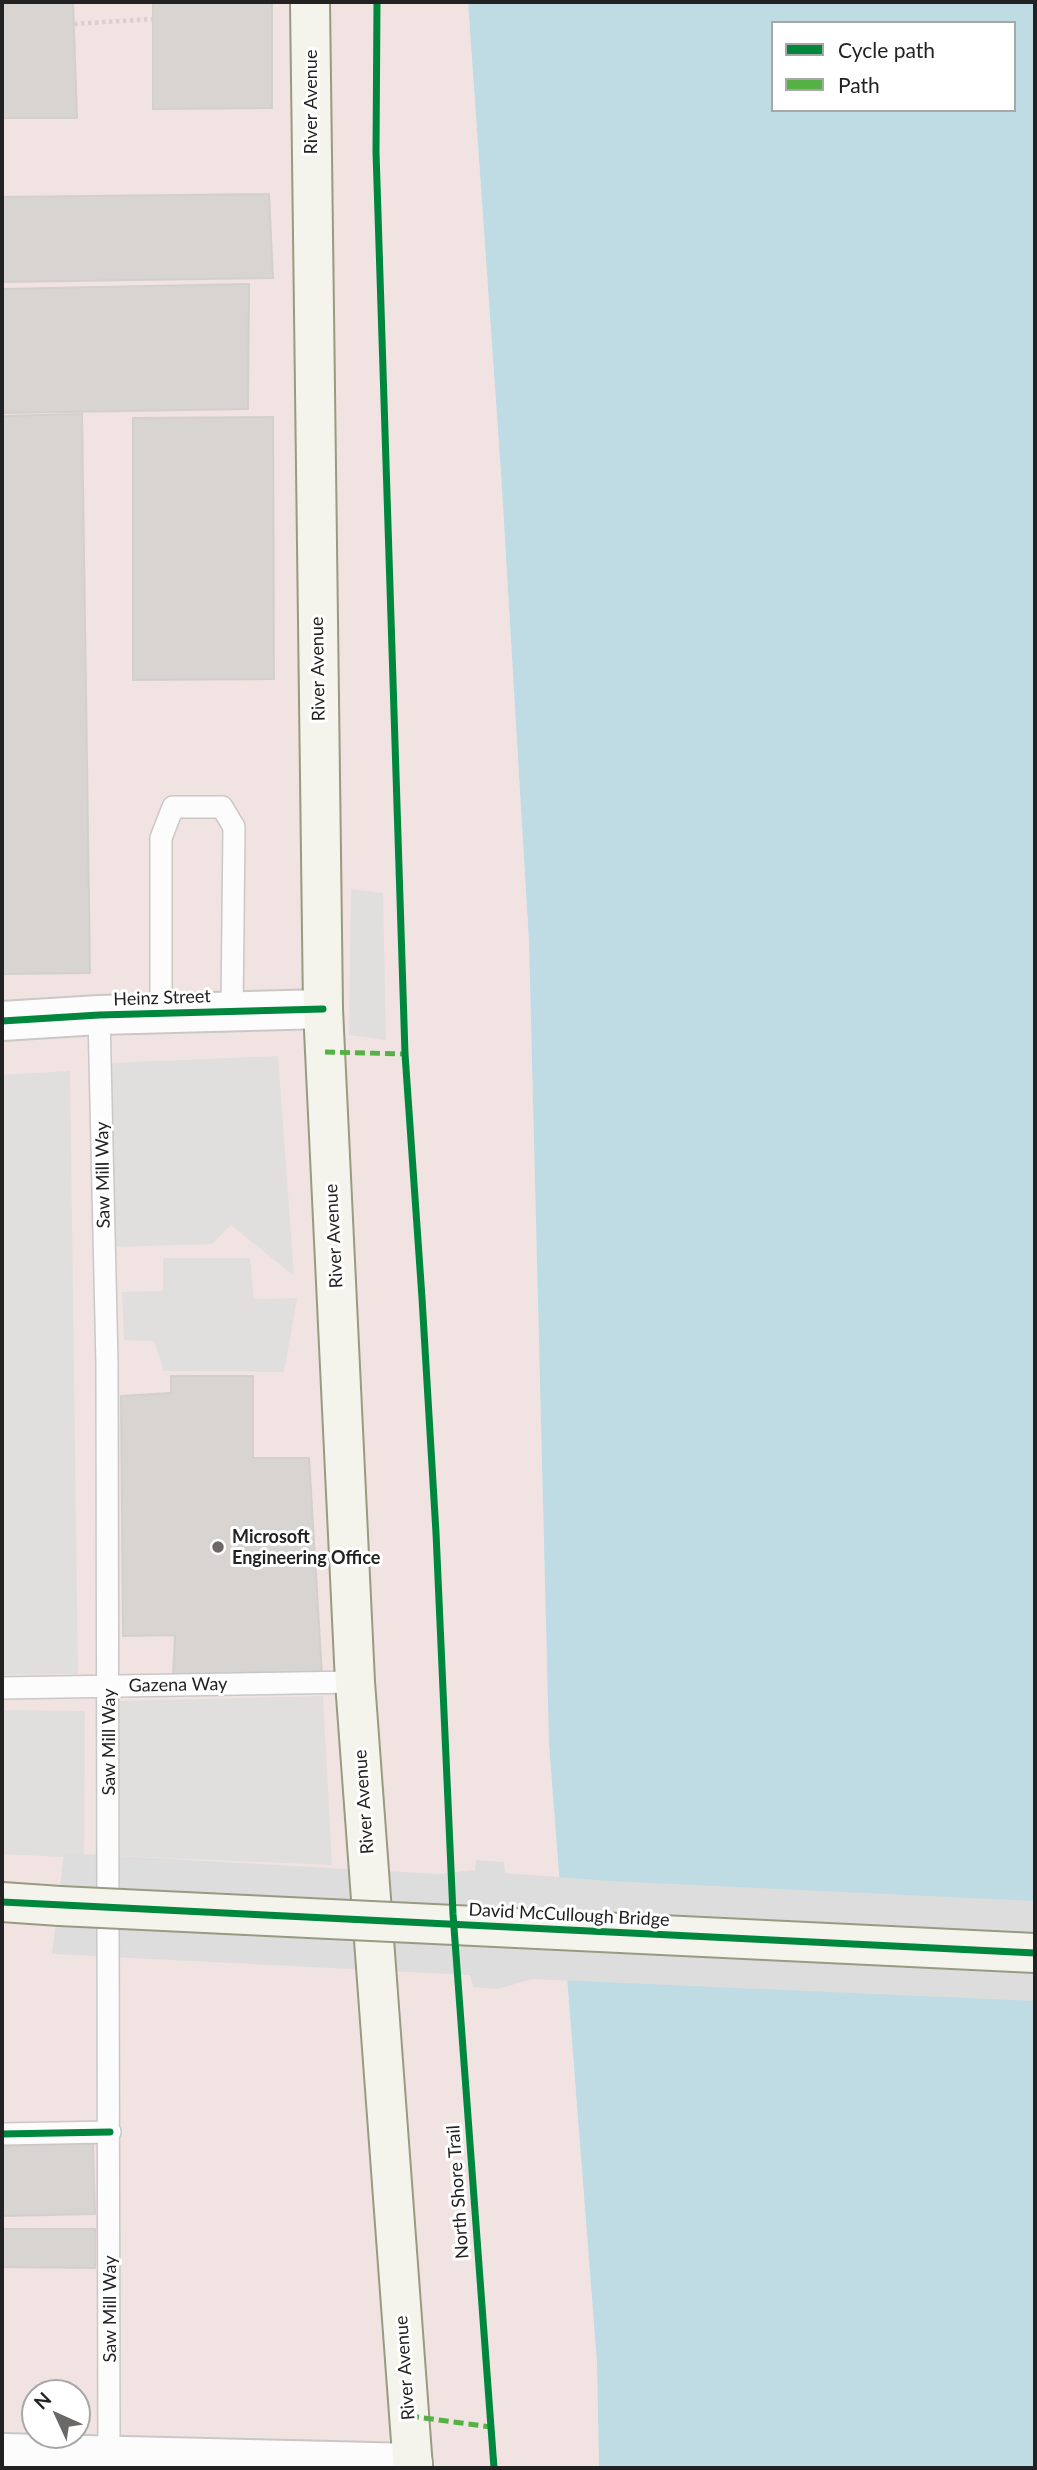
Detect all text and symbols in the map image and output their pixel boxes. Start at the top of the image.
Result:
legend [771,21,1016,112]
text: Cycle path [838,37,935,62]
street label: River Avenue [300,50,322,154]
text: Path [838,72,880,97]
street label: River Avenue [306,616,330,722]
street label: Heinz Street [113,986,211,1010]
street label: Saw Mill Way [91,1121,115,1229]
street label: River Avenue [320,1183,348,1289]
place label: Microsoft Engineering Office [232,1526,380,1568]
marker: Microsoft Engineering Office [210,1539,226,1555]
street label: Gazena Way [128,1673,228,1697]
street label: Saw Mill Way [98,1689,120,1795]
street label: River Avenue [350,1749,378,1855]
street label: David McCullough Bridge [468,1899,670,1931]
street label: North Shore Trail [443,2124,473,2260]
street label: Saw Mill Way [99,2256,121,2362]
street label: River Avenue [391,2315,419,2421]
north arrow [21,2379,91,2449]
text: N [29,2387,56,2414]

